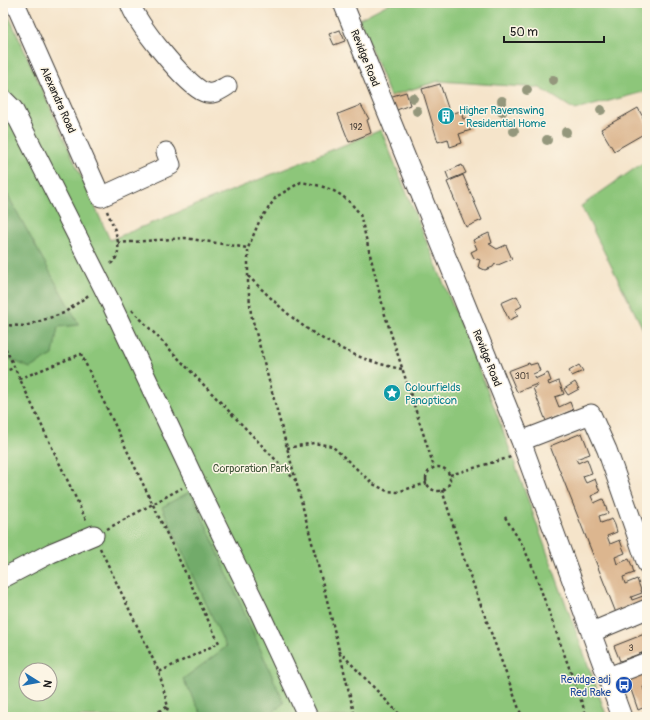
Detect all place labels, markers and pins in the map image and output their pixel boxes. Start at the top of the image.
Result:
place label: Higher Ravenswing - Residential Home [459,104,546,130]
building icon: Higher Ravenswing - Residential Home [436,106,456,126]
place label: Colourfields Panopticon [405,381,461,407]
place icon: Colourfields Panopticon [382,383,402,403]
place label: Revidge adj Red Rake [561,673,612,699]
bus stop icon: Revidge adj Red Rake [614,675,634,695]

